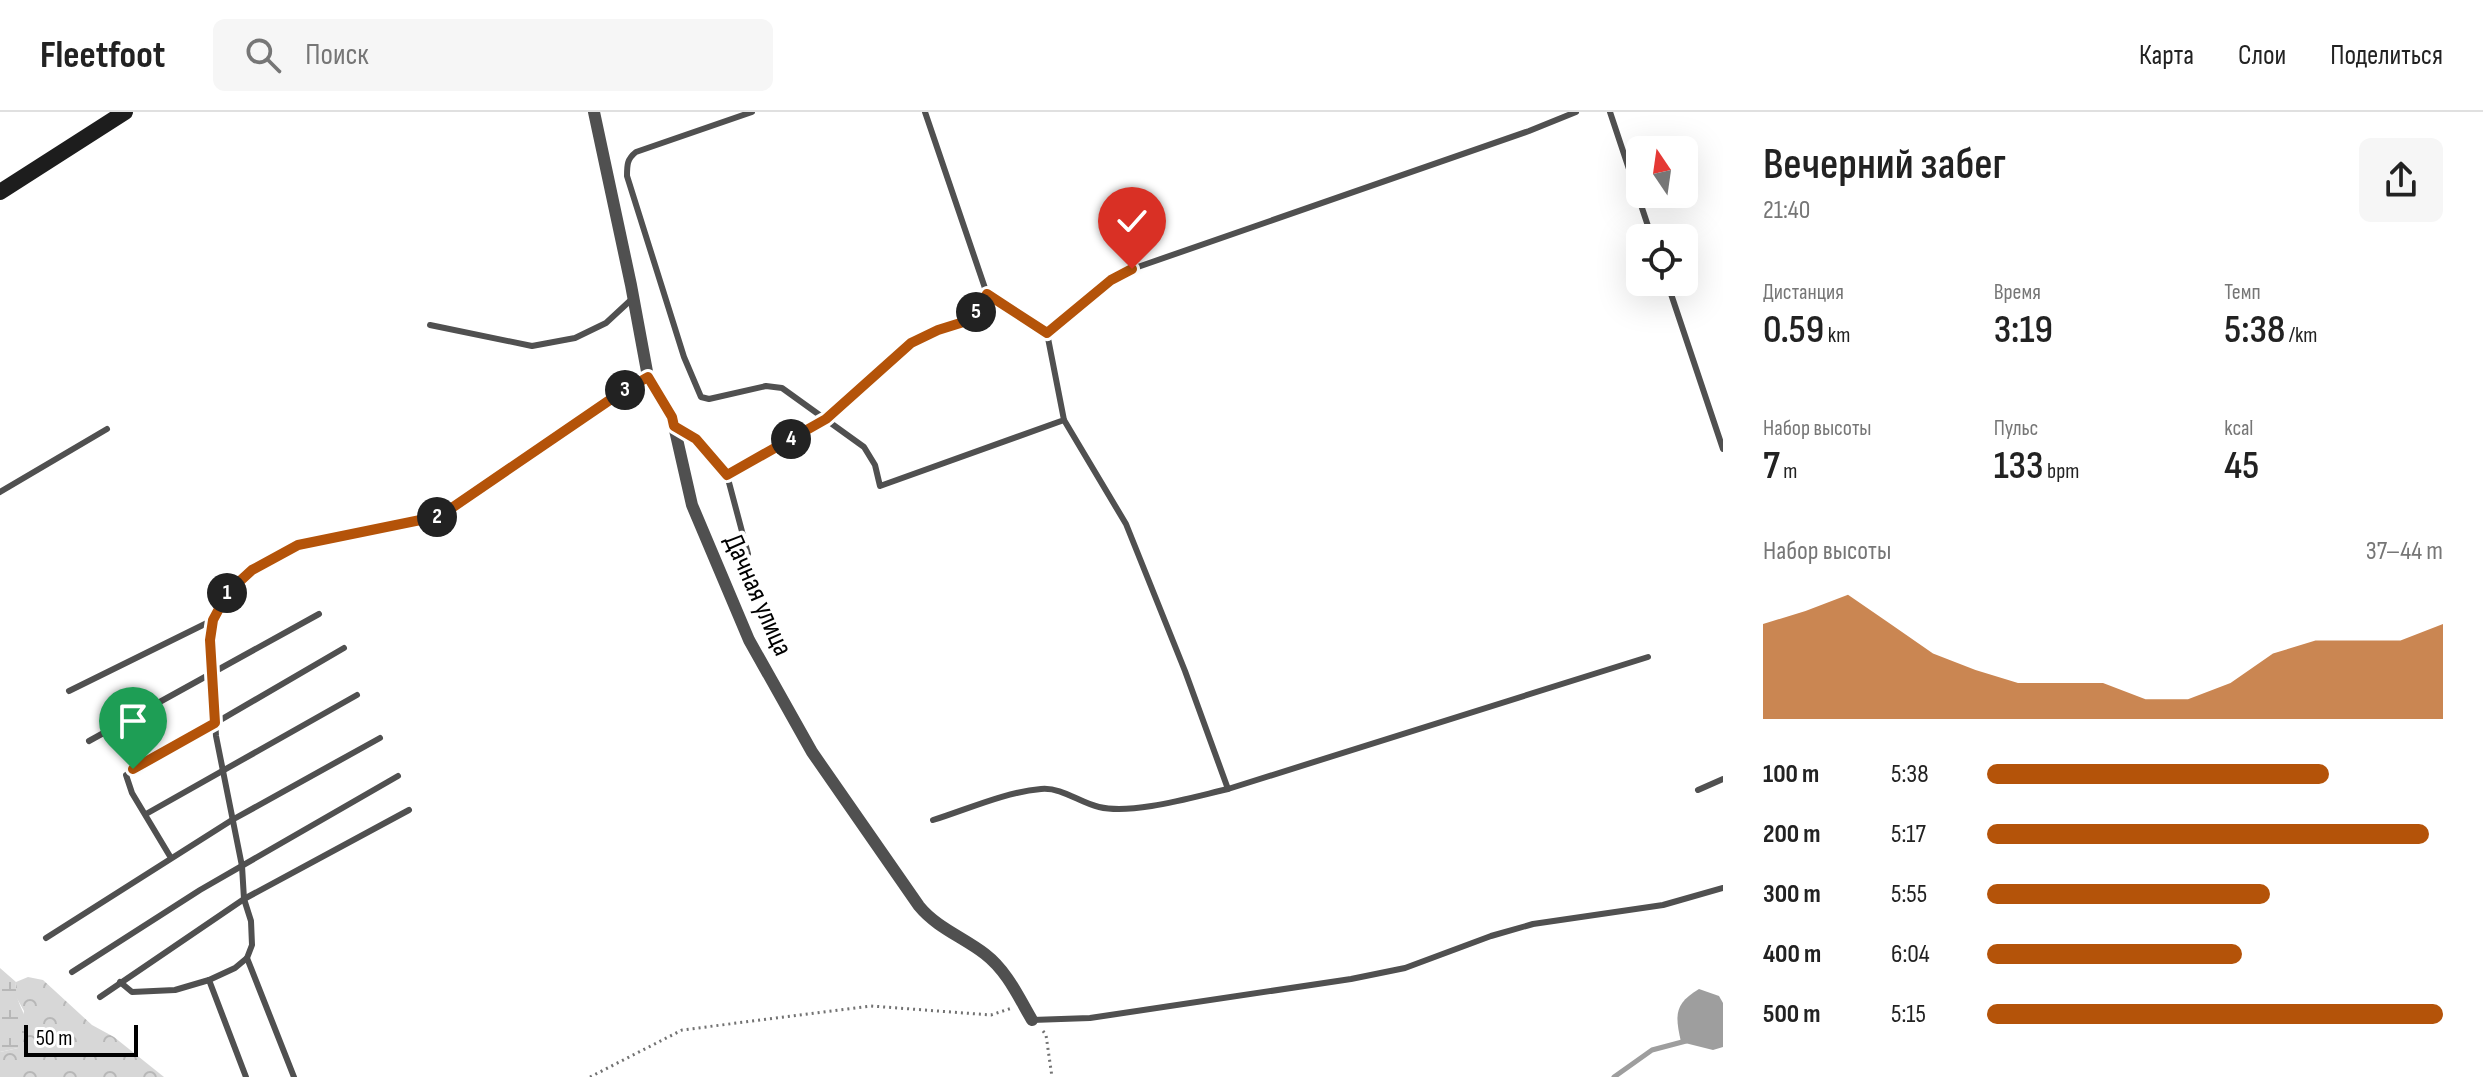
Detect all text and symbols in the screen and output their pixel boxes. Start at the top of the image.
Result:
search box [213,19,773,91]
text: Fleetfoot [40,33,165,78]
icon: search [241,33,285,77]
text: Поиск [305,37,369,73]
text: Карта [2139,39,2194,72]
text: Слои [2238,39,2286,72]
text: Поделиться [2330,39,2443,72]
north arrow [1626,136,1698,208]
map controls [1626,136,1698,296]
text: Вечерний забег [1763,138,2006,191]
button: share [2359,138,2443,222]
pin [1098,187,1166,269]
text: 21:40 [1763,195,1810,226]
icon: check [1110,199,1154,243]
button: locate [1626,224,1698,296]
text: Дистанция [1763,279,1844,306]
text: Время [1994,279,2041,306]
text: Темп [2224,279,2261,306]
pin: 5 [956,292,996,332]
text: 5 [971,298,981,325]
text: 0.59 [1763,306,1824,354]
text: 3:19 [1994,306,2053,354]
text: 5:38 [2224,306,2285,354]
text: km [1824,322,1850,349]
text: /km [2285,322,2318,349]
pin: 3 [605,370,645,410]
text: 3 [620,376,630,403]
text: Набор высоты [1763,415,1872,442]
text: Пульс [1994,415,2038,442]
text: kcal [2224,415,2253,442]
pin: 4 [771,419,811,459]
text: 4 [786,425,796,452]
text: 7 [1763,442,1780,490]
text: 133 [1994,442,2044,490]
text: 45 [2224,442,2259,490]
text: m [1780,458,1797,485]
text: bpm [2044,458,2079,485]
pin: 2 [417,497,457,537]
text: 2 [432,503,442,530]
street label: Дачная улица [717,529,799,661]
text: Набор высоты [1763,536,1891,567]
text: 37–44 m [2366,536,2443,567]
pin: 1 [207,573,247,613]
text: 1 [223,579,231,606]
pin [99,687,167,769]
icon: arrive [111,699,155,743]
text: 100 m [1763,759,1819,790]
text: 5:38 [1891,759,1929,790]
text: 200 m [1763,819,1820,850]
text: 5:17 [1891,819,1926,850]
text: 300 m [1763,879,1821,910]
text: 5:55 [1891,879,1927,910]
text: 400 m [1763,939,1821,970]
text: 6:04 [1891,939,1930,970]
text: 500 m [1763,999,1820,1030]
text: 5:15 [1891,999,1926,1030]
scale bar [24,1021,138,1057]
text: 50 m [36,1025,72,1052]

